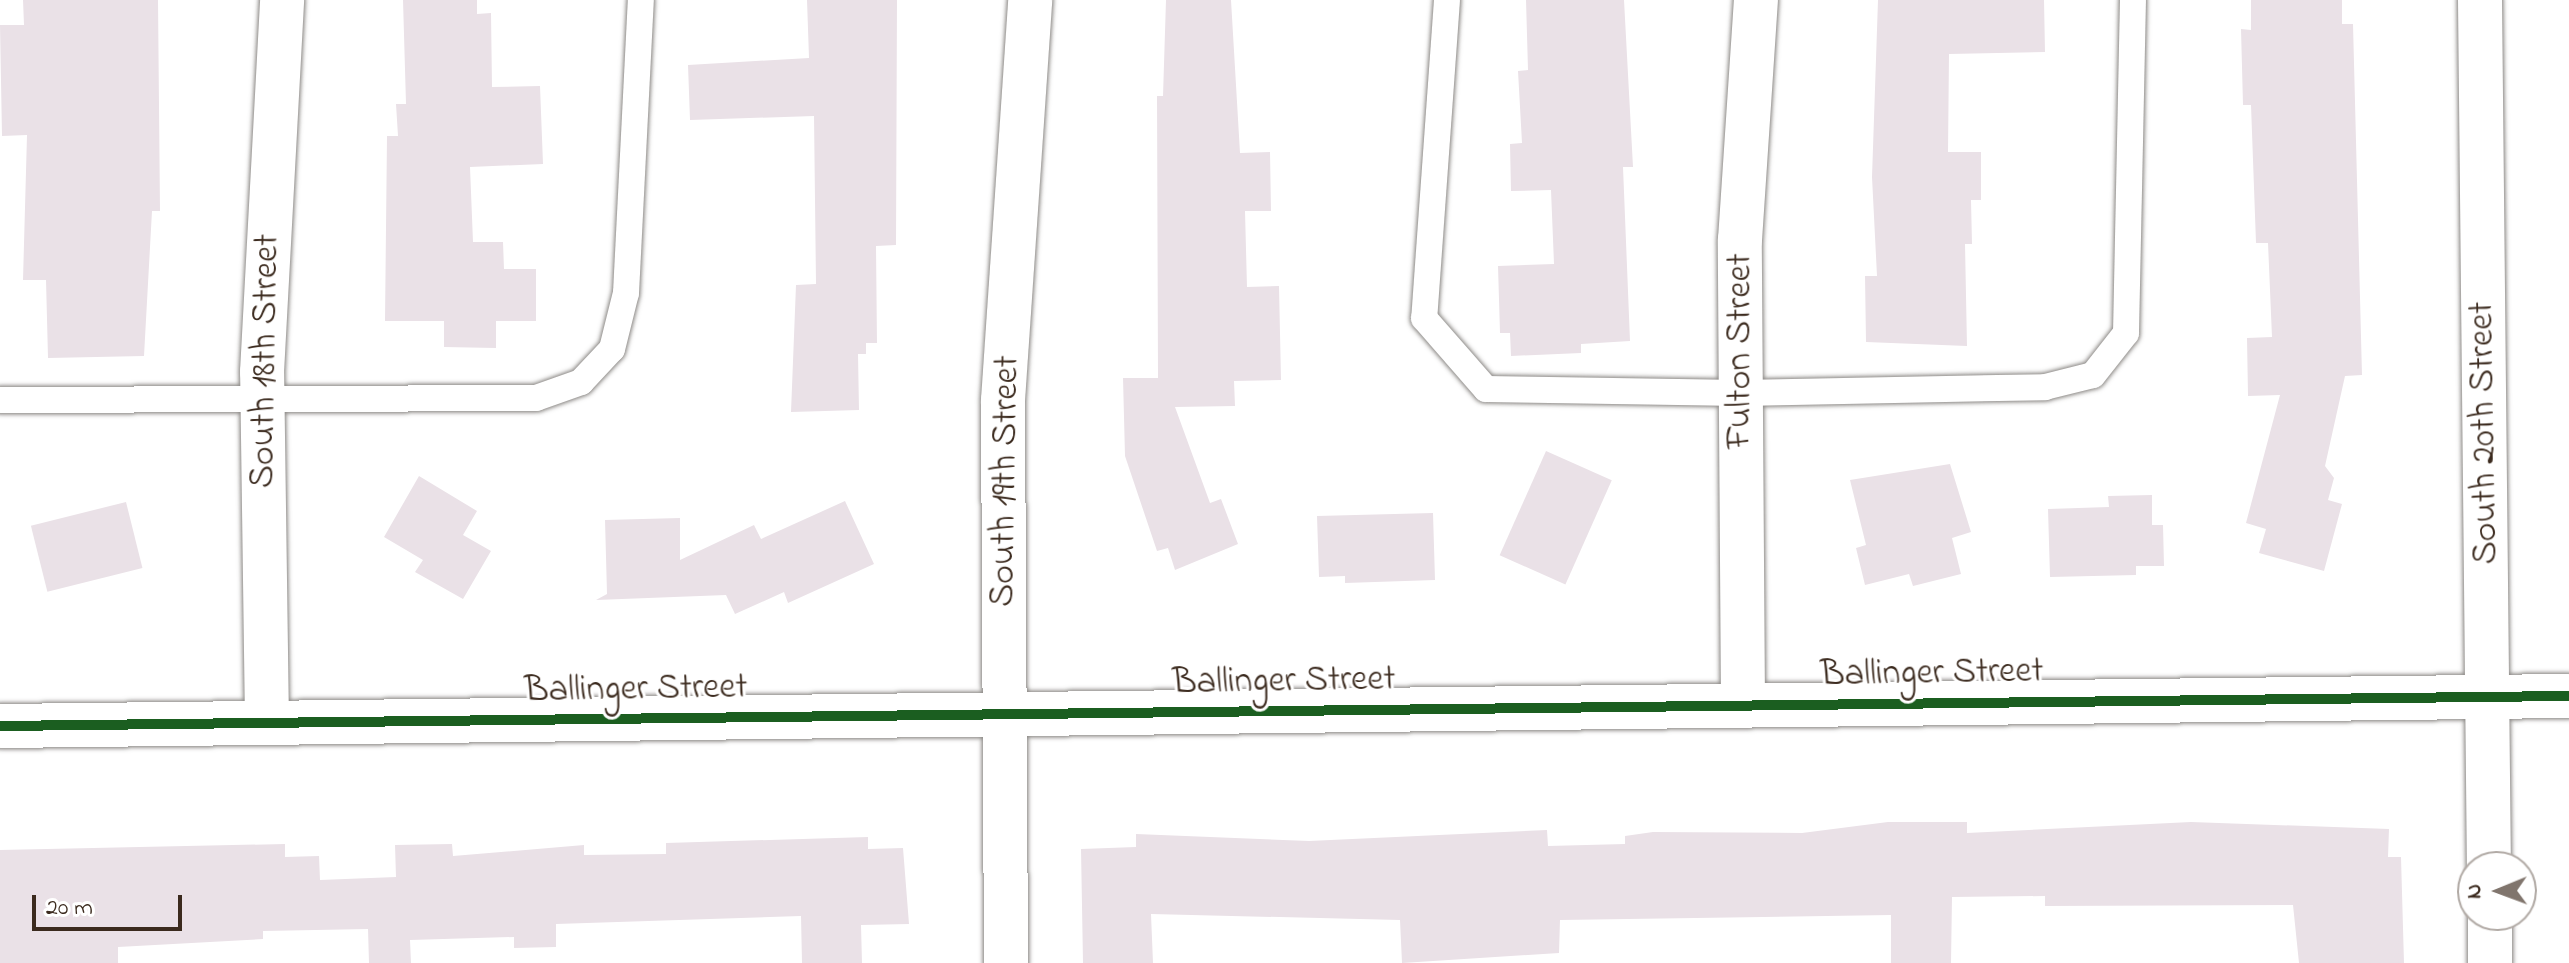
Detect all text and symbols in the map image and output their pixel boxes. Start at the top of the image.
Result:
street label: South 18th Street [242,233,290,489]
street label: Fulton Street [1719,253,1763,449]
street label: South 20th Street [2461,301,2509,565]
street label: South 19th Street [982,355,1030,607]
street label: Ballinger Street [1820,650,2044,698]
street label: Ballinger Street [1172,658,1396,706]
street label: Ballinger Street [524,666,748,714]
north arrow [2457,851,2537,931]
scale bar [36,879,186,929]
text: N [2459,884,2491,899]
text: 20 m [46,891,93,926]

